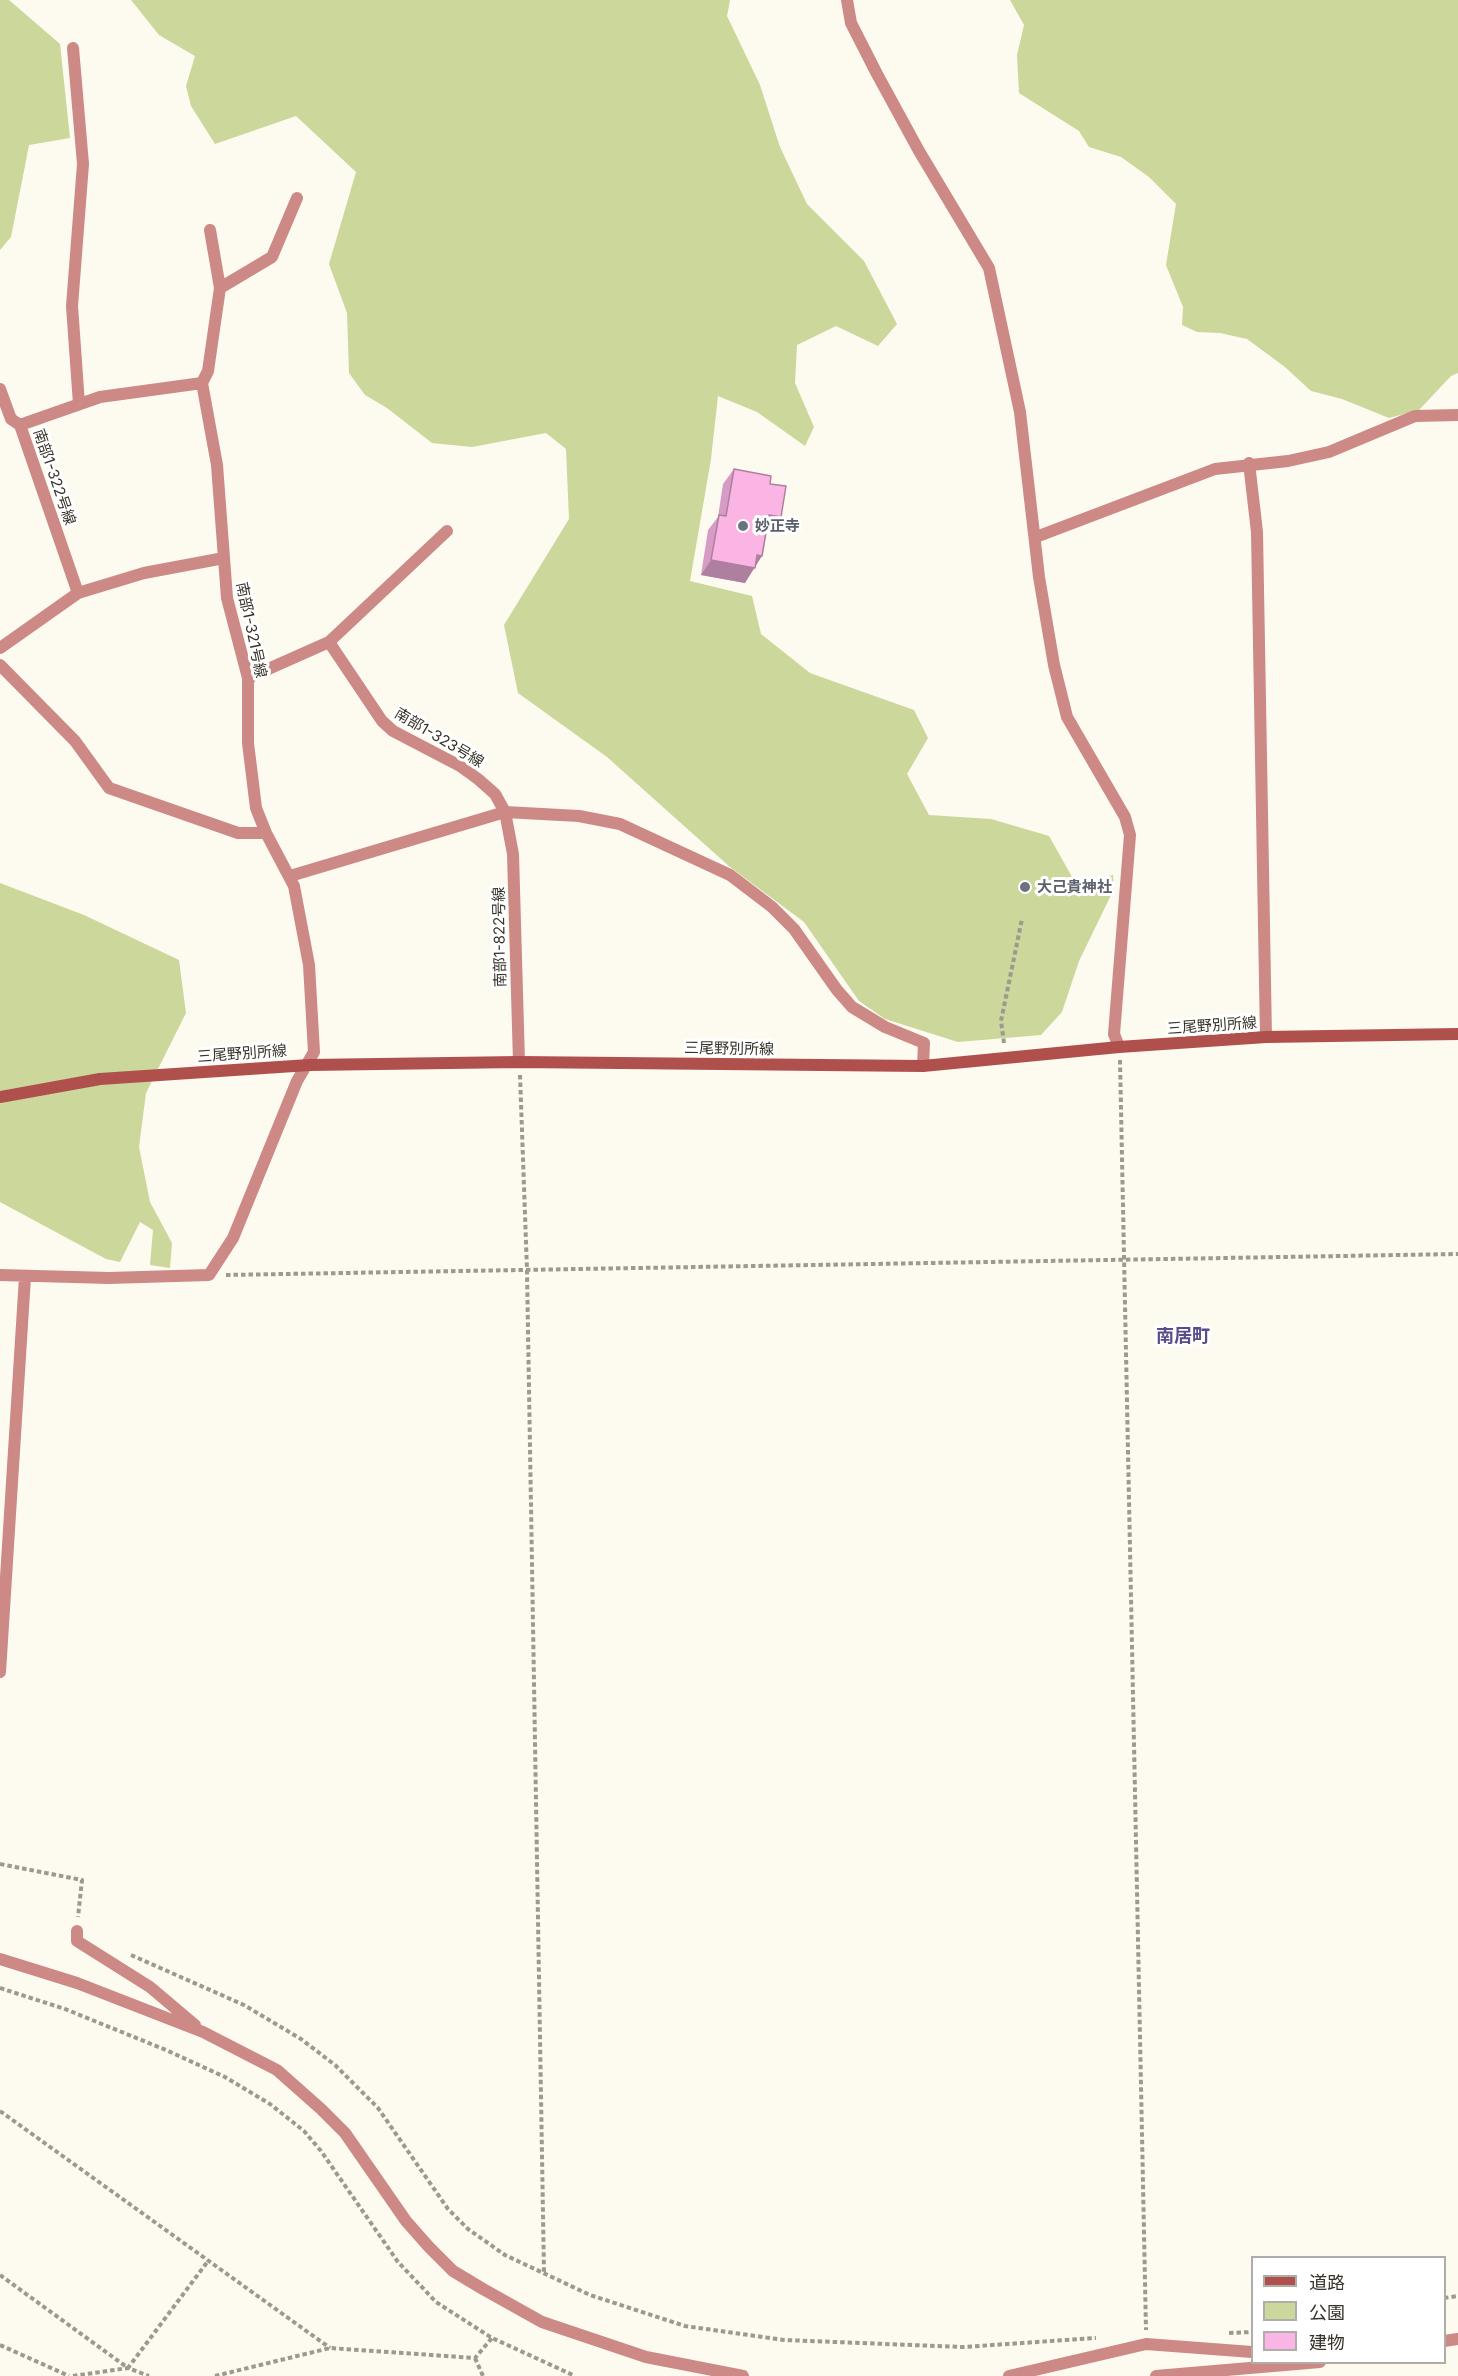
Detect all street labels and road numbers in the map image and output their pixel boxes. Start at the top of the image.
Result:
street label: 南部1-322号線 [29,427,79,527]
street label: 南部1-321号線 [232,581,270,679]
street label: 南部1-323号線 [391,704,487,772]
street label: 南部1-822号線 [490,887,510,987]
street label: 三尾野別所線 [1166,1014,1258,1038]
street label: 三尾野別所線 [684,1039,774,1059]
street label: 三尾野別所線 [196,1042,288,1066]

